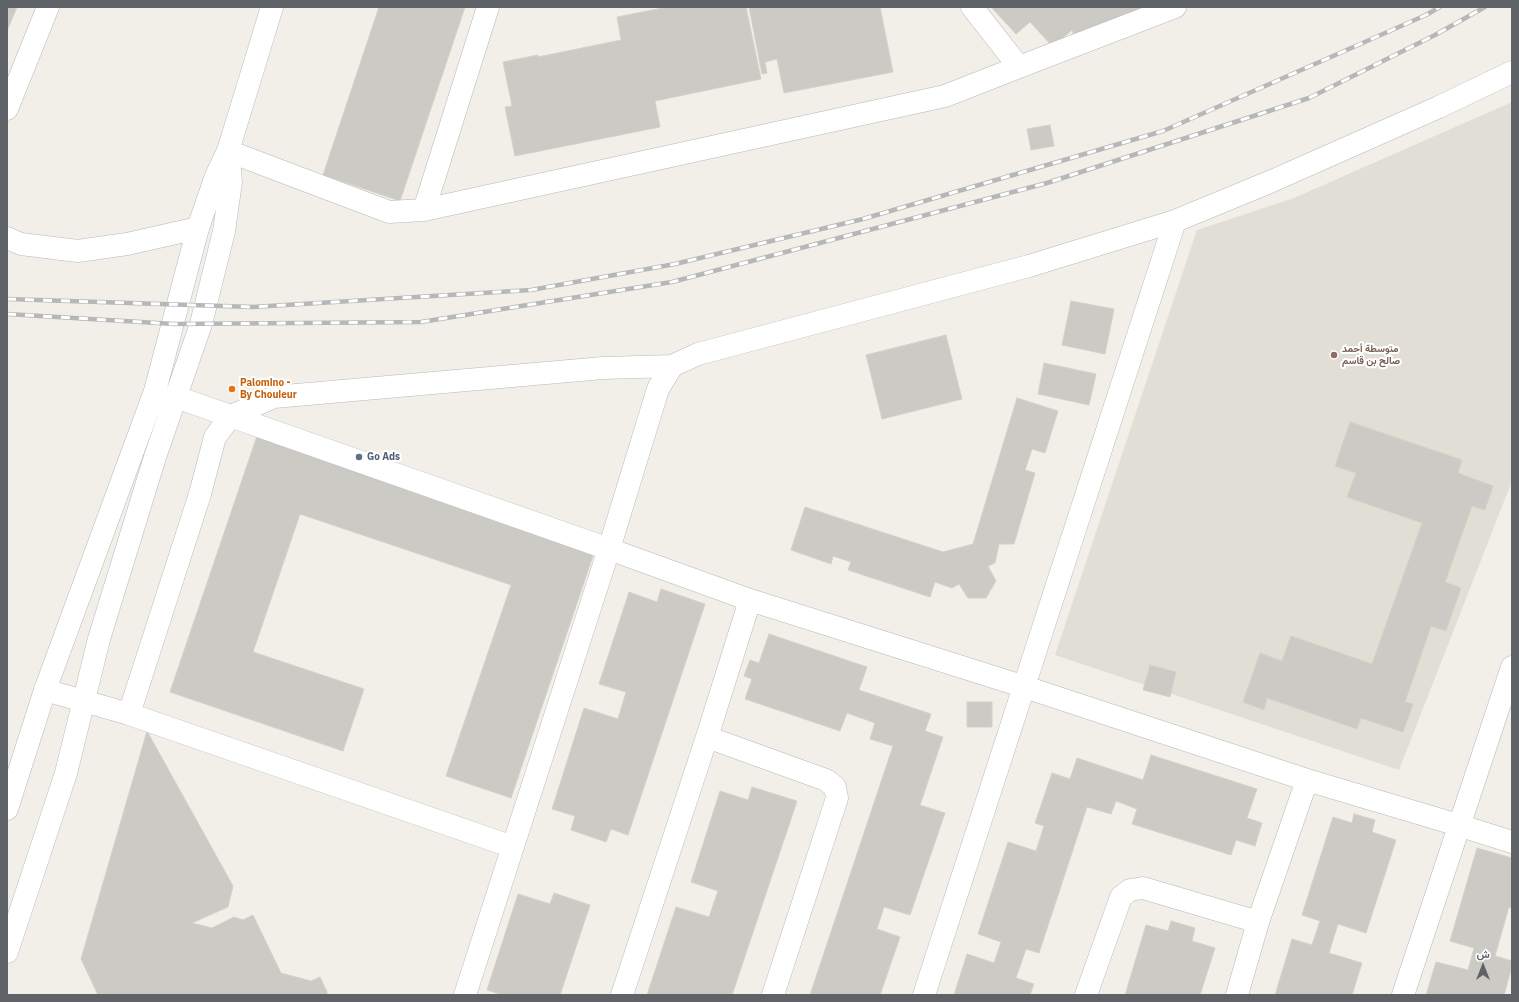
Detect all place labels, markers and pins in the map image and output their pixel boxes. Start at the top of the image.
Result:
place label: متوسطة أحمد صالح بن قاسم [1342,343,1400,366]
marker: متوسطة أحمد صالح بن قاسم [1329,350,1339,360]
place label: Palomino - By Chouieur [240,377,297,400]
marker: Palomino - By Chouieur [227,384,237,394]
place label: Go Ads [367,451,400,463]
marker: Go Ads [354,452,364,462]

